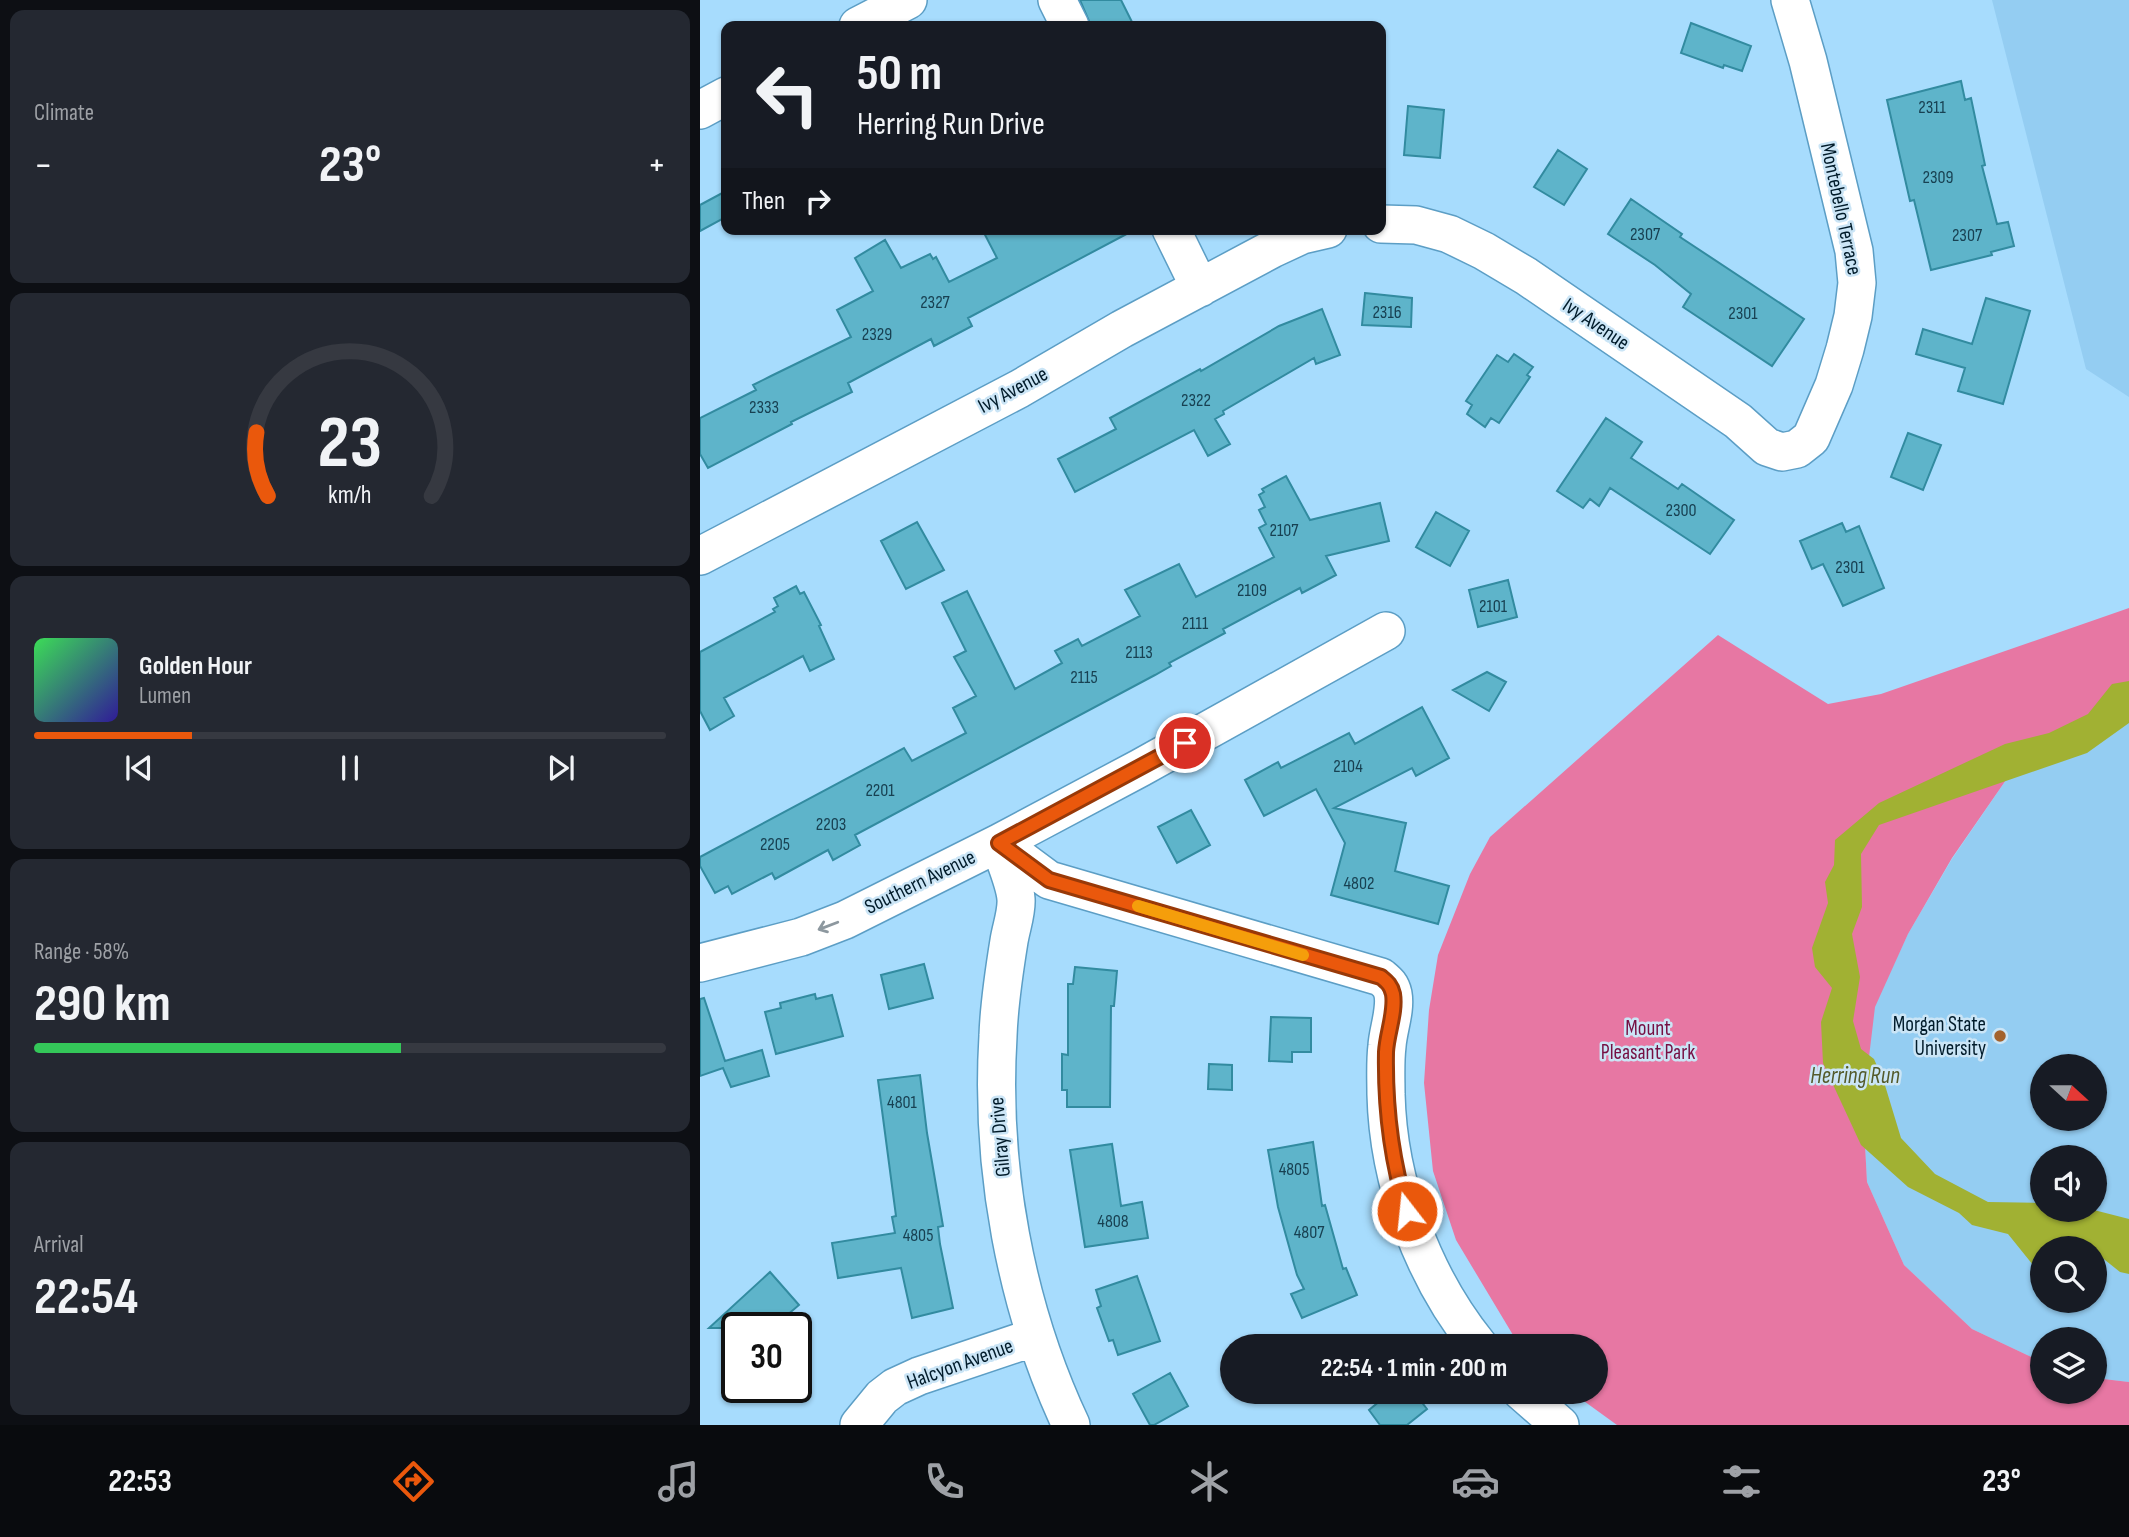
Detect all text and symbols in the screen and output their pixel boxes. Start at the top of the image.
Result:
text: 50 m [857,45,942,104]
icon: left [742,49,833,140]
house number: 2311 [1918,97,1946,118]
text: Climate [34,99,94,127]
text: Herring Run Drive [857,105,1045,144]
text: 23° [319,134,381,197]
street label: Montebello Terrace [1815,141,1867,277]
text: − [34,143,53,188]
text: + [647,143,666,188]
house number: 2309 [1923,167,1954,188]
icon: right [799,182,837,220]
text: Then [742,186,785,217]
house number: 2307 [1630,224,1661,245]
house number: 2307 [1952,225,1983,246]
house number: 2327 [920,292,951,313]
street label: Ivy Avenue [1558,293,1634,355]
house number: 2316 [1372,302,1402,323]
house number: 2301 [1728,303,1758,324]
house number: 2329 [862,324,892,345]
street label: Ivy Avenue [974,361,1052,419]
house number: 2322 [1181,390,1211,411]
house number: 2333 [749,397,779,418]
text: 23 [318,400,382,488]
text: km/h [328,479,372,510]
house number: 2300 [1665,500,1697,521]
house number: 2107 [1270,520,1299,541]
house number: 2301 [1835,557,1865,578]
house number: 2109 [1237,580,1267,601]
house number: 2101 [1479,596,1508,617]
house number: 2111 [1182,613,1209,634]
house number: 2113 [1125,642,1153,663]
text: Golden Hour [139,651,252,682]
house number: 2115 [1070,667,1098,688]
text: Lumen [139,682,191,710]
pin [1155,713,1215,773]
icon: arrive [1166,724,1204,762]
icon: previous [120,749,158,787]
icon: pause [331,749,369,787]
icon: next [542,749,580,787]
house number: 2104 [1333,756,1363,777]
house number: 2201 [865,780,895,801]
house number: 2203 [816,814,846,835]
house number: 2205 [760,834,790,855]
street label: Southern Avenue [861,844,979,920]
house number: 4802 [1344,873,1374,894]
one-way arrow [818,921,839,934]
text: Range · 58% [34,938,129,966]
text: 290 km [34,973,171,1036]
place label: Morgan State University [1893,1012,1986,1061]
park label: Mount Pleasant Park [1601,1016,1695,1065]
marker: Morgan State University [1992,1028,2008,1044]
north arrow [2030,1054,2107,1130]
map controls [2030,1054,2107,1404]
water label: Herring Run [1810,1062,1900,1090]
house number: 4801 [887,1092,918,1113]
street label: Gilray Drive [984,1096,1016,1178]
button: sound [2030,1145,2107,1222]
house number: 4805 [1279,1159,1309,1180]
position arrow [1370,1174,1444,1248]
house number: 4808 [1097,1211,1129,1232]
house number: 4807 [1294,1222,1325,1243]
house number: 4805 [903,1225,933,1246]
text: Arrival [34,1231,83,1259]
button: search [2030,1236,2107,1313]
text: 22:54 [34,1266,138,1329]
speed limit sign: 30 [721,1312,812,1403]
button: layers [2030,1327,2107,1404]
street label: Halcyon Avenue [903,1333,1017,1395]
text: 22:54 · 1 min · 200 m [1321,1353,1507,1384]
icon: directions [389,1457,438,1506]
icon: music [654,1457,703,1506]
icon: phone [920,1457,969,1506]
icon: climate [1185,1457,1234,1506]
icon: car [1451,1457,1500,1506]
icon: filters [1717,1457,1766,1506]
text: 22:53 [108,1462,172,1501]
text: 23° [1982,1462,2021,1501]

